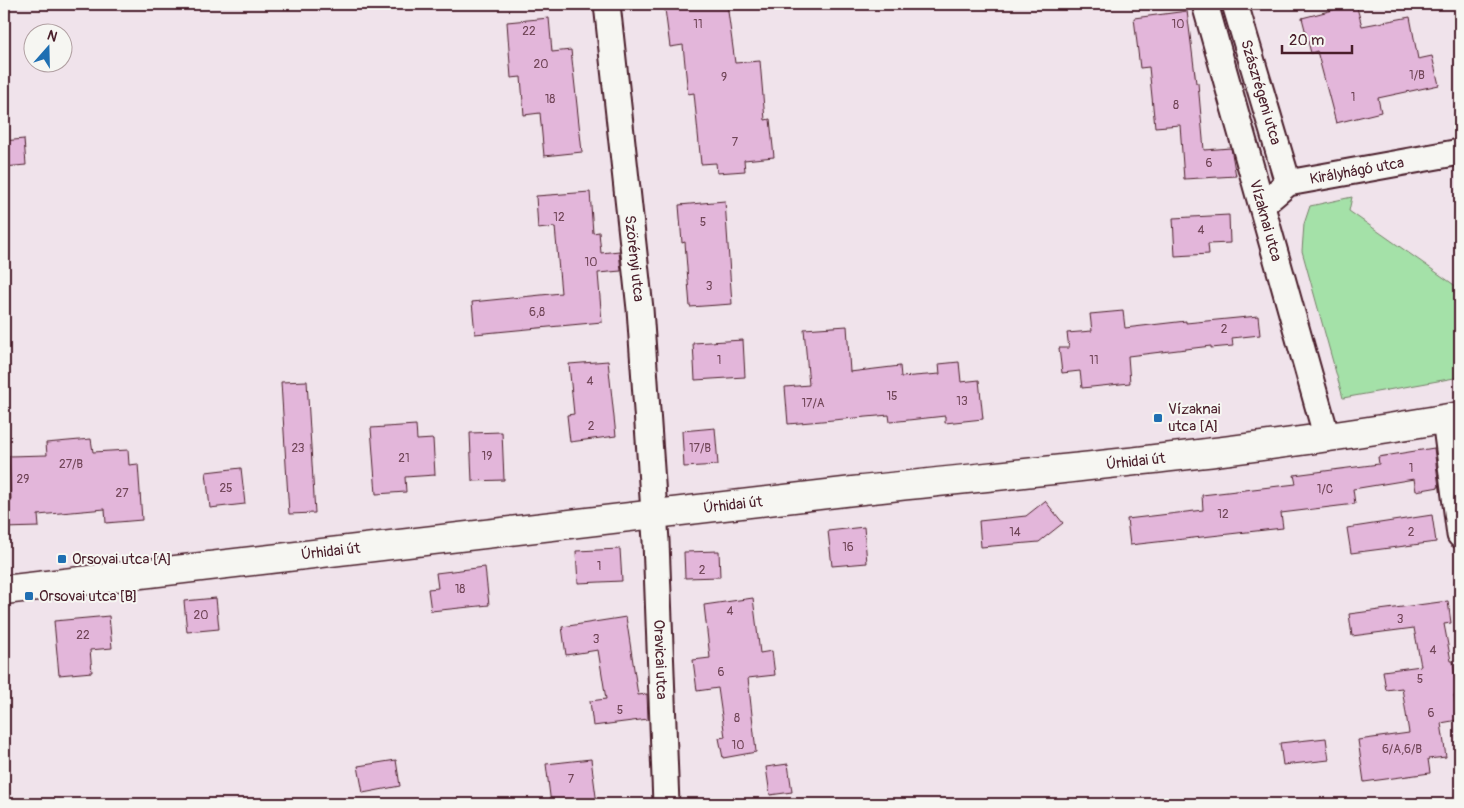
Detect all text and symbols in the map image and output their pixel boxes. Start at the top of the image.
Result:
house number: 11 [693,17,703,32]
house number: 10 [1172,17,1184,32]
north arrow [22,22,72,72]
scale bar [1282,22,1352,54]
house number: 22 [522,24,536,39]
text: N [45,27,60,46]
text: 20 m [1289,31,1324,50]
street label: Szászrégeni utca [1237,37,1286,147]
house number: 20 [534,57,548,72]
house number: 1/B [1409,68,1425,83]
house number: 9 [721,70,727,85]
house number: 1 [1351,90,1355,105]
house number: 18 [545,92,555,107]
house number: 8 [1173,98,1179,113]
house number: 7 [732,135,739,150]
street label: Királyhágó utca [1308,153,1405,188]
house number: 6 [1206,156,1213,171]
street label: Vízaknai utca [1245,178,1286,264]
house number: 12 [553,210,565,225]
street label: Szörényi utca [620,214,649,303]
house number: 5 [700,215,706,230]
house number: 4 [1198,223,1205,238]
house number: 10 [585,255,597,270]
house number: 3 [706,279,713,294]
house number: 6,8 [529,305,545,320]
house number: 2 [1221,322,1228,337]
house number: 1 [717,353,721,368]
house number: 11 [1089,353,1099,368]
house number: 4 [587,374,594,389]
house number: 15 [886,389,898,404]
house number: 13 [956,394,968,409]
house number: 17/A [801,396,825,411]
place label: Vízaknai utca [A] [1168,400,1221,436]
marker: Vízaknai utca [A] [1152,412,1164,424]
house number: 2 [588,419,595,434]
house number: 23 [291,441,305,456]
house number: 17/B [689,441,711,456]
street label: Úrhidai út [1105,448,1167,474]
house number: 19 [482,449,492,464]
house number: 21 [398,451,410,466]
house number: 27/B [59,457,83,472]
house number: 1 [1409,461,1413,476]
house number: 29 [17,472,29,487]
house number: 25 [219,481,233,496]
house number: 1/C [1317,482,1333,497]
house number: 27 [115,486,129,501]
street label: Úrhidai út [702,492,765,517]
house number: 12 [1217,507,1229,522]
house number: 14 [1009,525,1021,540]
house number: 2 [1408,525,1415,540]
street label: Úrhidai út [300,538,362,564]
house number: 16 [842,540,854,555]
place label: Orsovai utca [A] [72,550,172,569]
marker: Orsovai utca [A] [56,553,68,565]
house number: 1 [597,559,601,574]
house number: 2 [699,563,706,578]
house number: 18 [455,582,465,597]
place label: Orsovai utca [B] [39,587,138,606]
marker: Orsovai utca [B] [23,590,35,602]
house number: 4 [727,604,734,619]
house number: 20 [194,608,208,623]
house number: 3 [1397,612,1404,627]
street label: Oravicai utca [649,619,672,700]
house number: 22 [76,628,90,643]
house number: 3 [593,632,600,647]
house number: 4 [1430,643,1437,658]
house number: 6 [718,665,725,680]
house number: 5 [1417,672,1423,687]
house number: 5 [617,703,623,718]
house number: 6 [1428,706,1435,721]
house number: 8 [734,711,740,726]
house number: 10 [732,738,744,753]
house number: 6/A,6/B [1382,742,1422,757]
house number: 7 [568,772,575,787]

